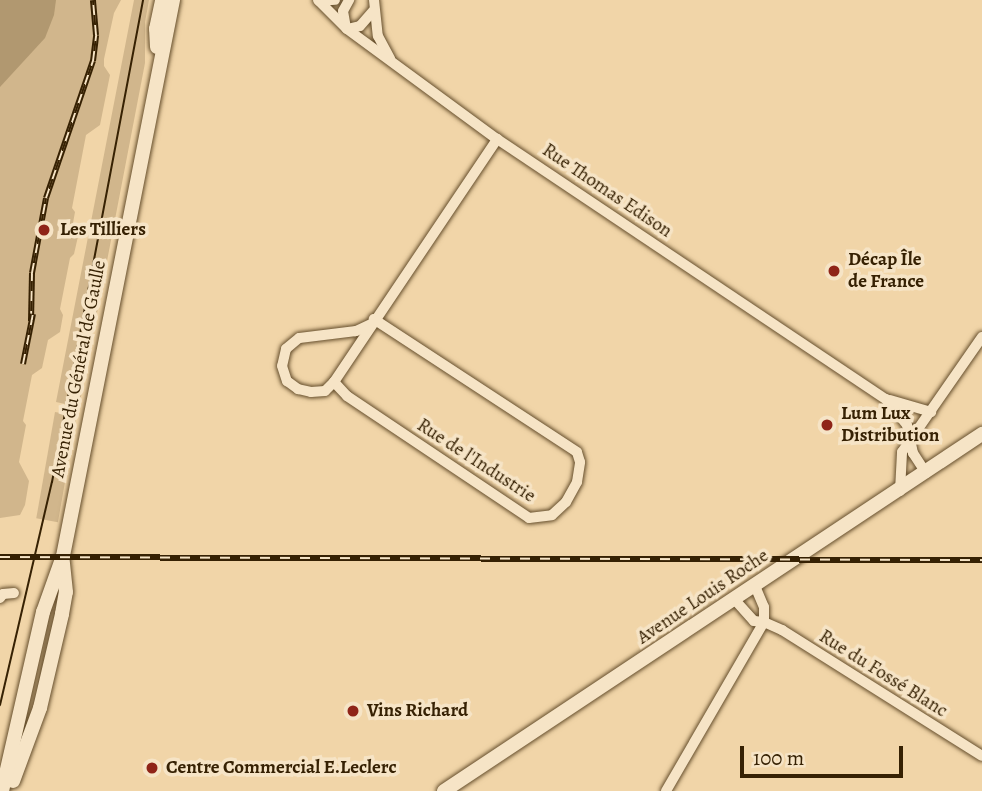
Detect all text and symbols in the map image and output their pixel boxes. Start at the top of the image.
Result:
street label: Rue Thomas Edison [538,139,676,243]
place label: Les Tilliers [60,219,146,241]
marker: Les Tilliers [34,220,54,240]
place label: Décap Île de France [848,249,924,293]
street label: Avenue du Général de Gaulle [47,259,111,479]
marker: Décap Île de France [826,263,842,279]
place label: Lum Lux Distribution [841,403,940,447]
street label: Rue de l'Industrie [412,414,540,508]
marker: Lum Lux Distribution [819,417,835,433]
street label: Avenue Louis Roche [633,545,773,649]
street label: Rue du Fossé Blanc [815,625,951,723]
place label: Vins Richard [367,700,468,722]
marker: Vins Richard [345,703,361,719]
scale bar [744,732,907,776]
text: 100 m [753,744,804,772]
place label: Centre Commercial E.Leclerc [166,757,397,779]
marker: Centre Commercial E.Leclerc [144,760,160,776]

